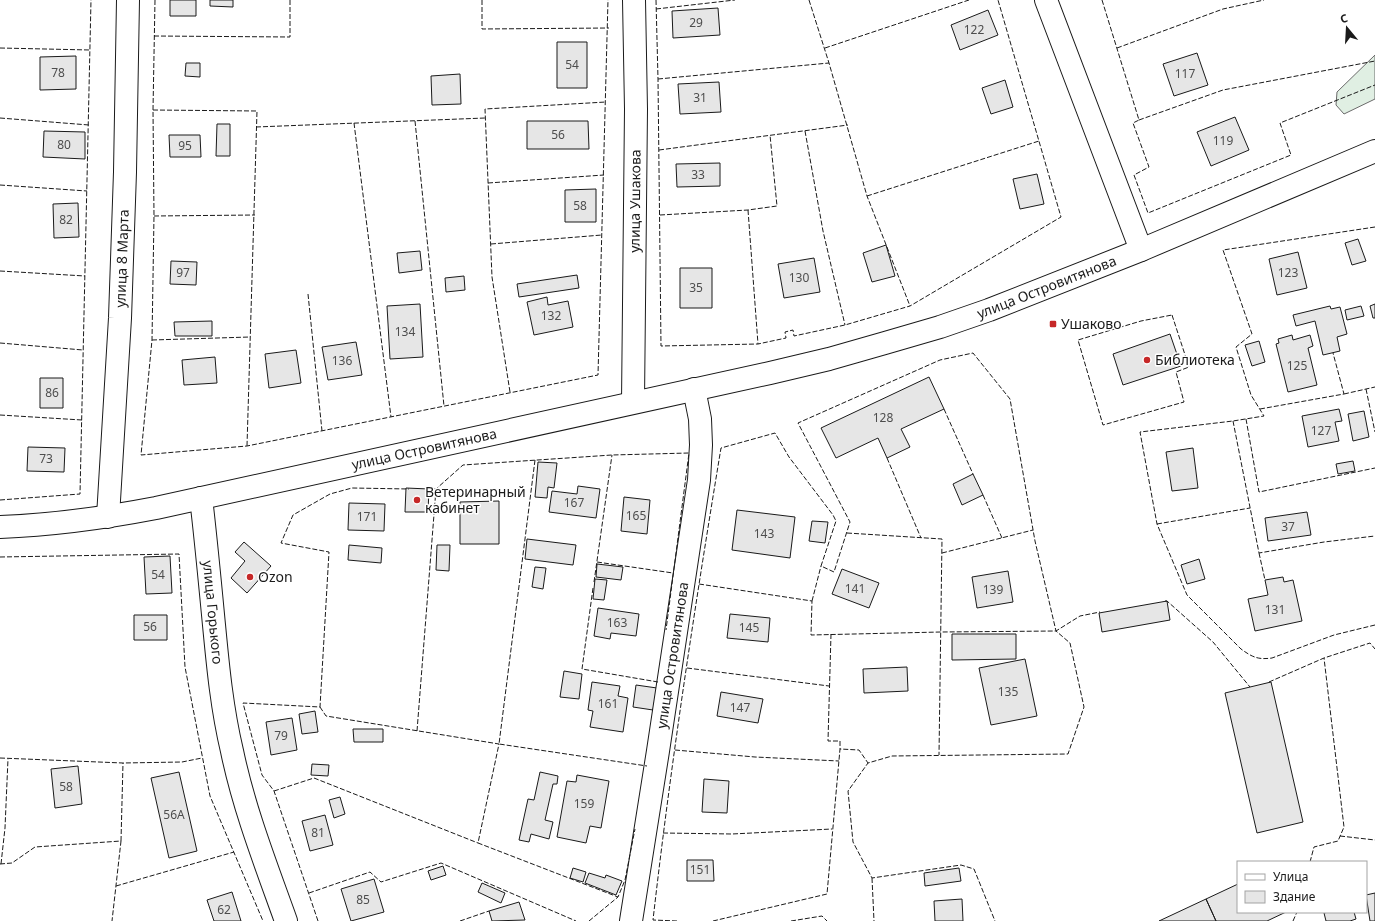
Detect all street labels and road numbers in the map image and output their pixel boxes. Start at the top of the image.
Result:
street label: улица Ушакова [625,149,645,253]
street label: улица 8 Марта [110,209,133,308]
street label: улица Островитянова [974,251,1119,322]
street label: улица Островитянова [350,423,499,474]
street label: улица Горького [199,560,228,665]
street label: улица Островитянова [652,580,692,730]

